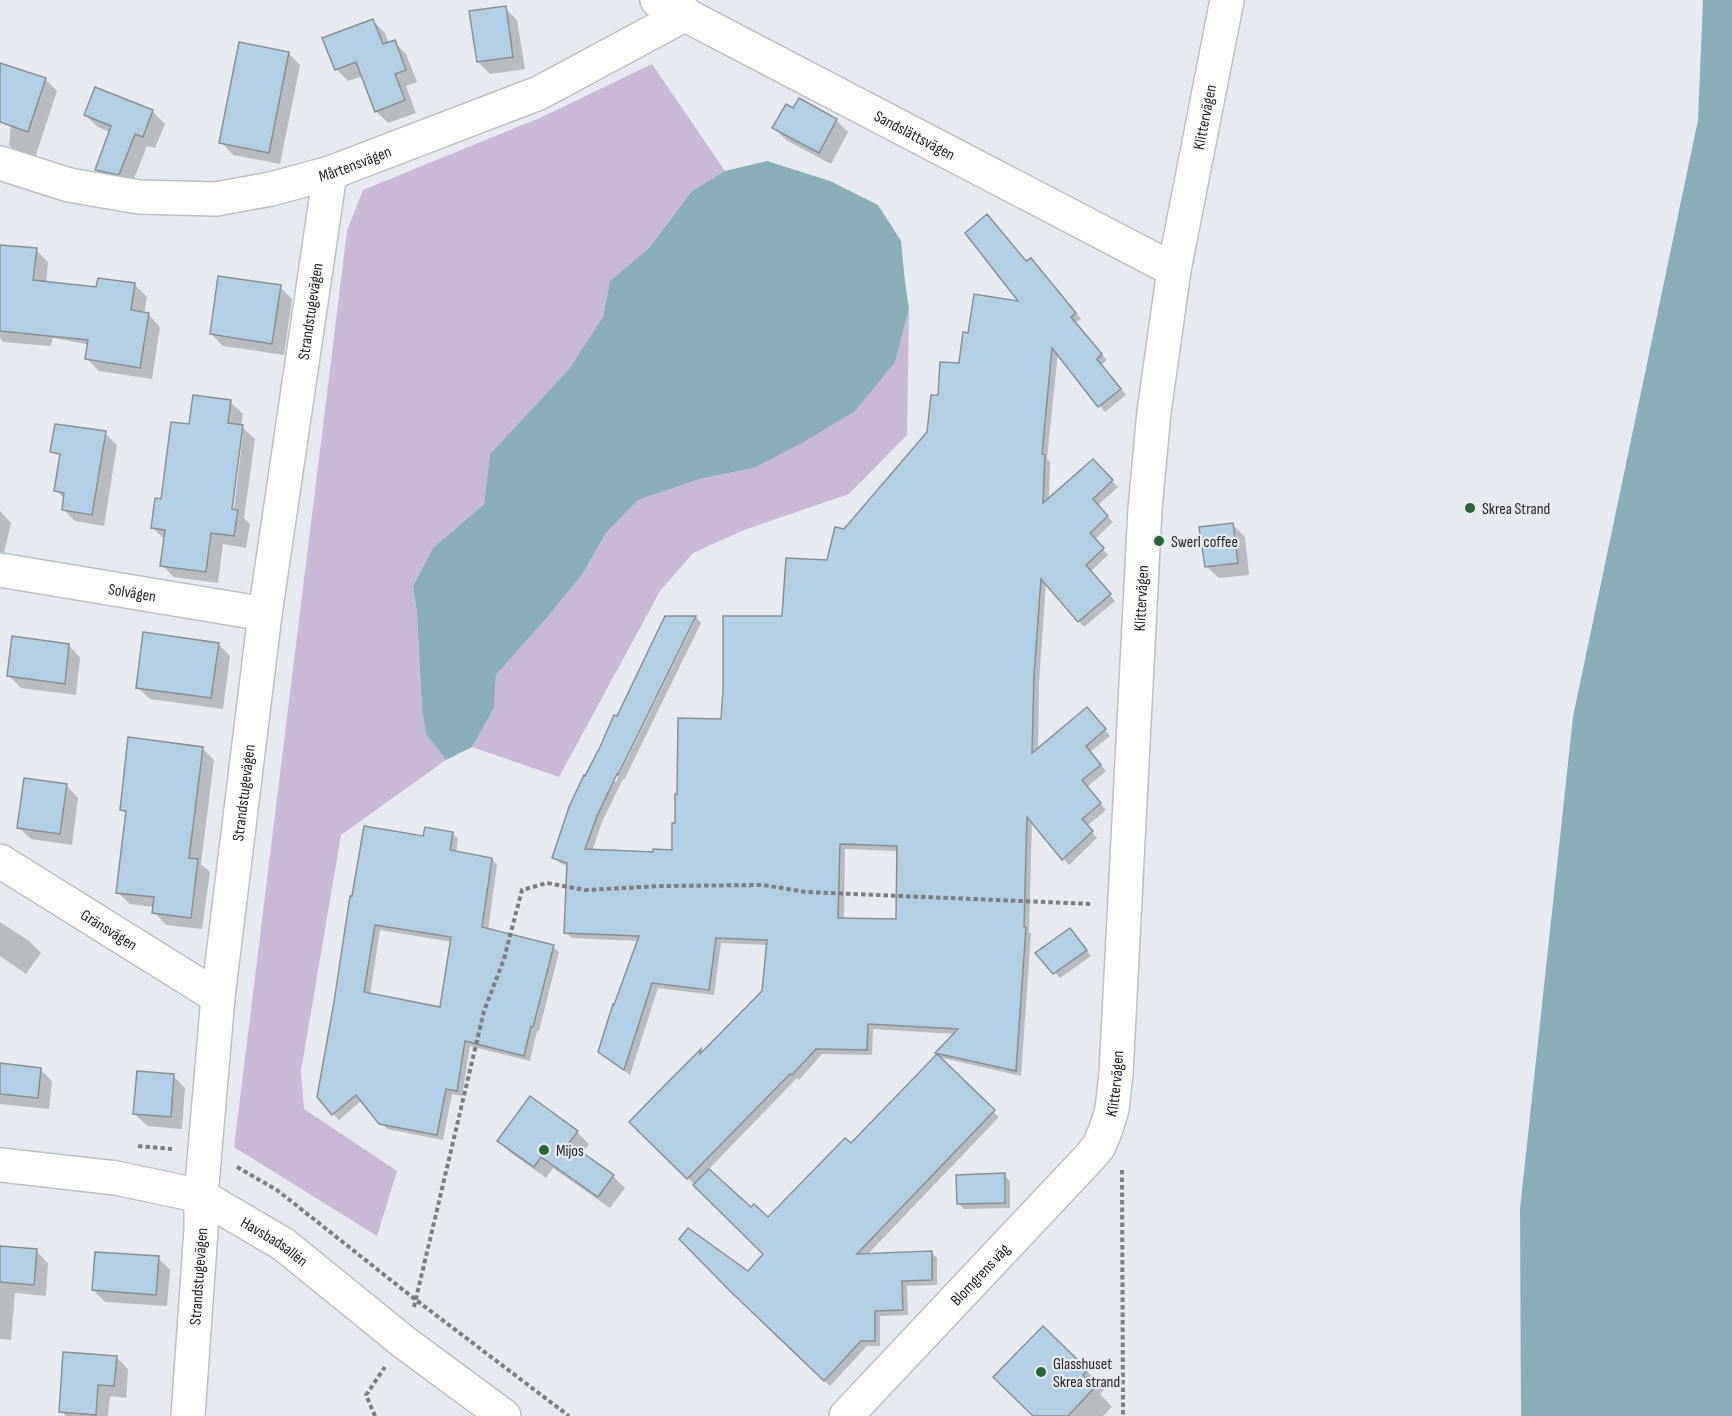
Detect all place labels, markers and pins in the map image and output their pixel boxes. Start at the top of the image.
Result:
place label: Skrea Strand [1482,500,1550,519]
marker: Skrea Strand [1463,501,1477,515]
place label: Swerl coffee [1171,533,1238,552]
marker: Swerl coffee [1152,534,1166,548]
place label: Mijos [556,1142,584,1161]
marker: Mijos [537,1143,551,1157]
place label: Glasshuset Skrea strand [1053,1355,1120,1392]
marker: Glasshuset Skrea strand [1034,1365,1048,1379]

